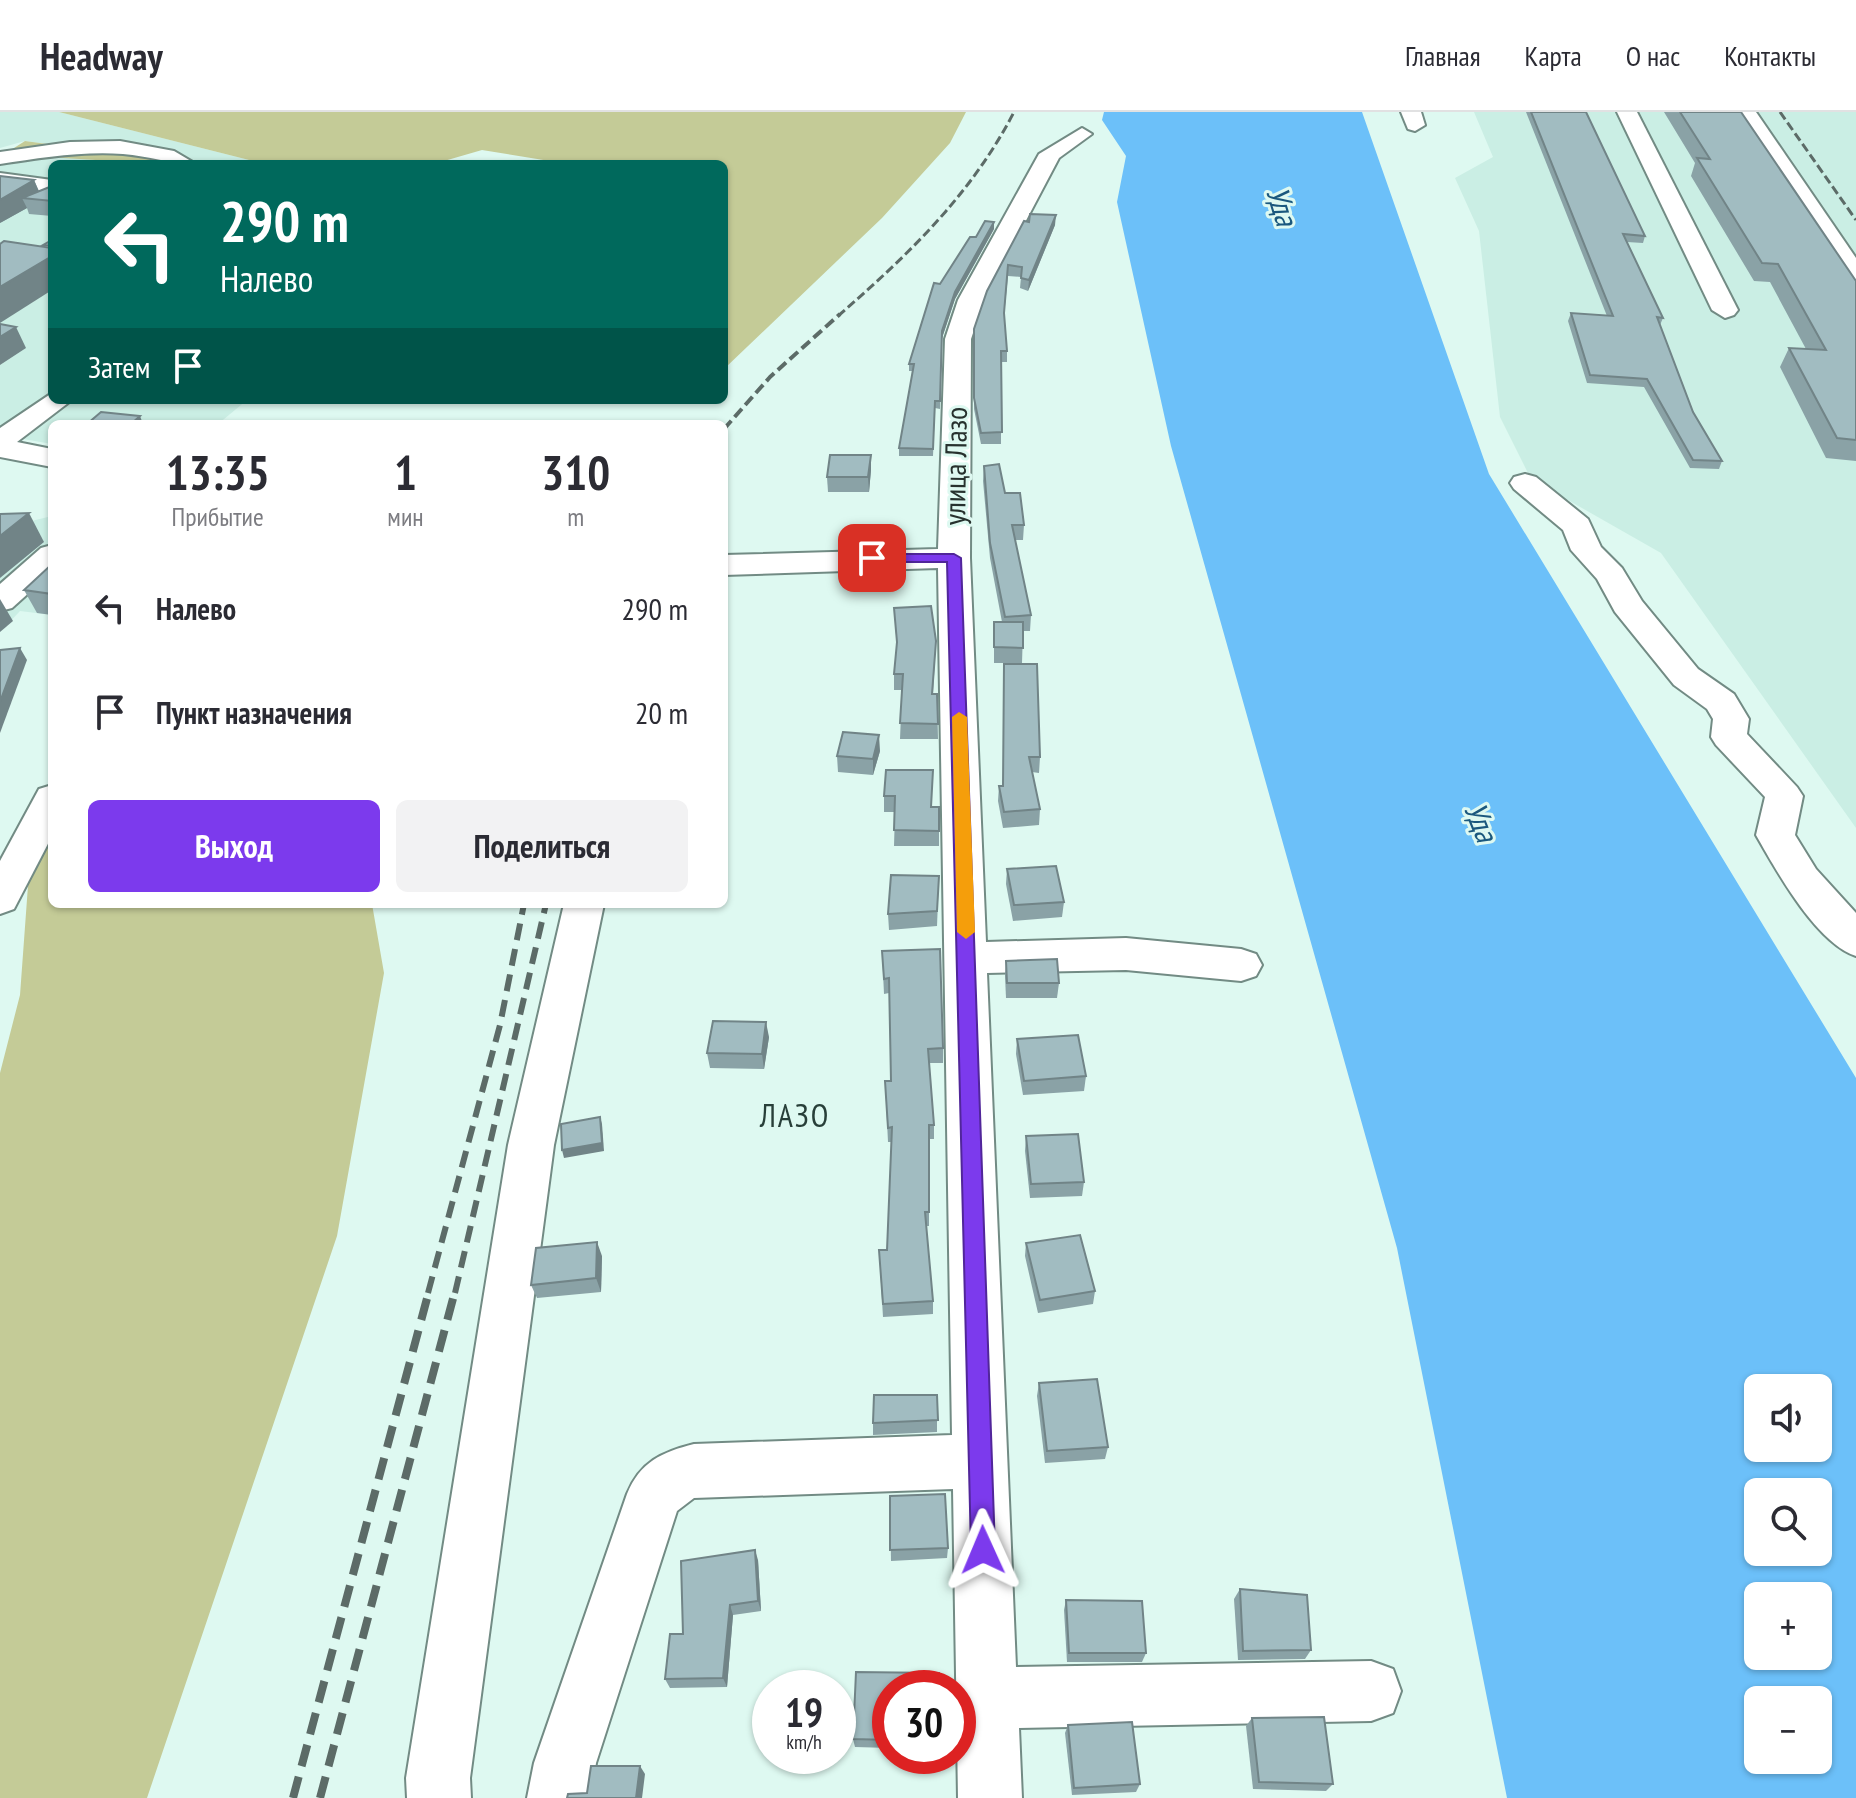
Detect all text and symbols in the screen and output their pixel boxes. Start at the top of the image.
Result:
text: Headway [40,31,163,80]
text: Главная [1405,37,1481,74]
text: Карта [1525,37,1582,74]
text: О нас [1626,37,1680,74]
text: Контакты [1724,37,1816,74]
water label: Уда [1257,181,1309,233]
text: 290 m [220,185,349,257]
icon: left [88,192,192,296]
text: Налево [220,255,313,302]
icon: arrive [166,344,210,388]
text: Затем [88,347,150,386]
street label: улица Лазо [934,406,975,526]
text: 13:35 [166,441,270,503]
text: 1 [394,441,417,503]
text: 310 [541,441,610,503]
text: Прибытие [172,500,264,533]
text: мин [387,500,424,533]
text: m [567,500,584,533]
pin [838,524,906,592]
icon: arrive [850,536,894,580]
icon: left [88,586,132,630]
text: Налево [156,589,236,628]
text: 290 m [622,589,688,628]
icon: arrive [88,690,132,734]
text: Пункт назначения [156,693,352,732]
text: 20 m [635,693,688,732]
water label: Уда [1455,796,1510,850]
button: Выход [88,800,380,892]
button: Поделиться [396,800,688,892]
district label: ЛАЗО [759,1094,830,1136]
map controls [1744,1374,1832,1774]
button: sound [1744,1374,1832,1462]
button: search [1744,1478,1832,1566]
position arrow [941,1508,1025,1592]
button: + [1744,1582,1832,1670]
speed limit sign: 30 [872,1670,976,1774]
text: 19 [785,1686,823,1738]
button: − [1744,1686,1832,1774]
text: km/h [786,1729,822,1755]

